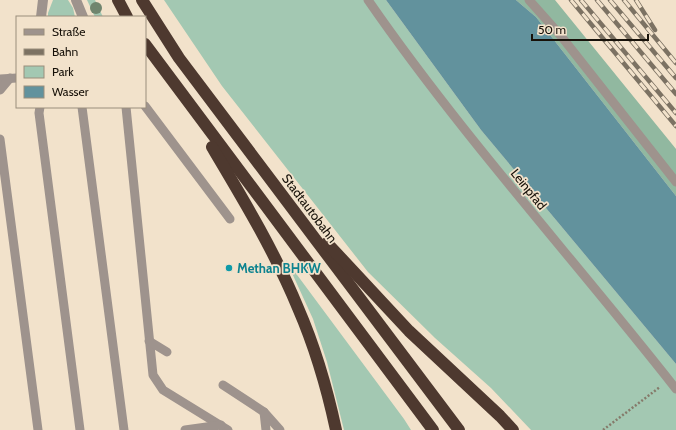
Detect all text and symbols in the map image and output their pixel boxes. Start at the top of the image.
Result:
legend [16,16,146,108]
scale bar [532,16,648,42]
text: 50 m [538,22,566,37]
text: Straße [52,24,85,39]
text: Bahn [52,44,78,59]
text: Park [52,64,74,79]
text: Wasser [52,84,89,99]
street label: Leinpfad [508,165,550,213]
street label: Stadtautobahn [279,170,341,246]
place label: Methan BHKW [237,260,321,276]
marker: Methan BHKW [224,263,234,273]

